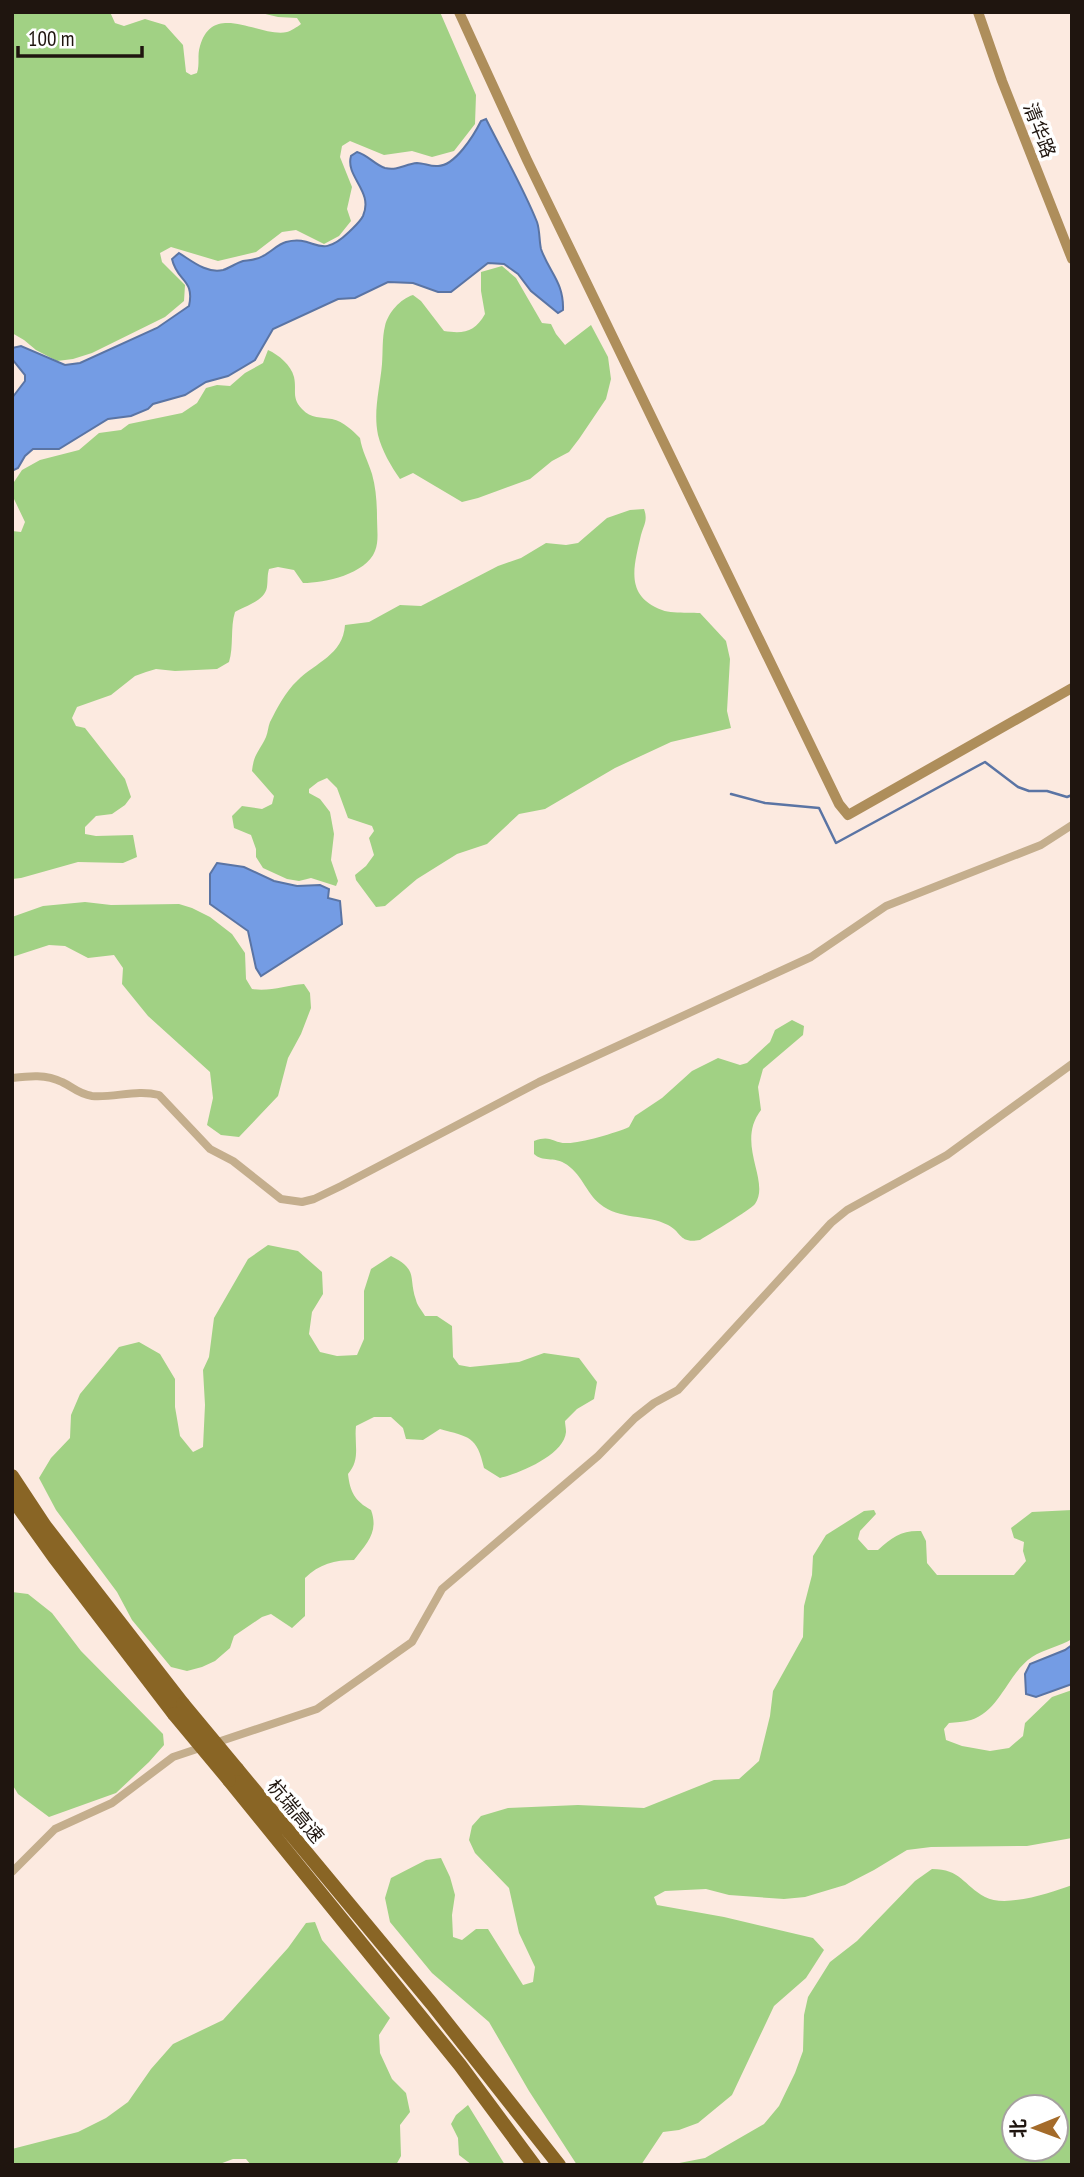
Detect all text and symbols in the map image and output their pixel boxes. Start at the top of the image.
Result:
scale bar [18,14,142,58]
text: 100 m [28,25,74,52]
street label: 清华路 [1019,99,1061,161]
street label: 杭瑞高速 [262,1774,330,1848]
north arrow [1000,2093,1070,2163]
text: 北 [1006,2119,1030,2138]

